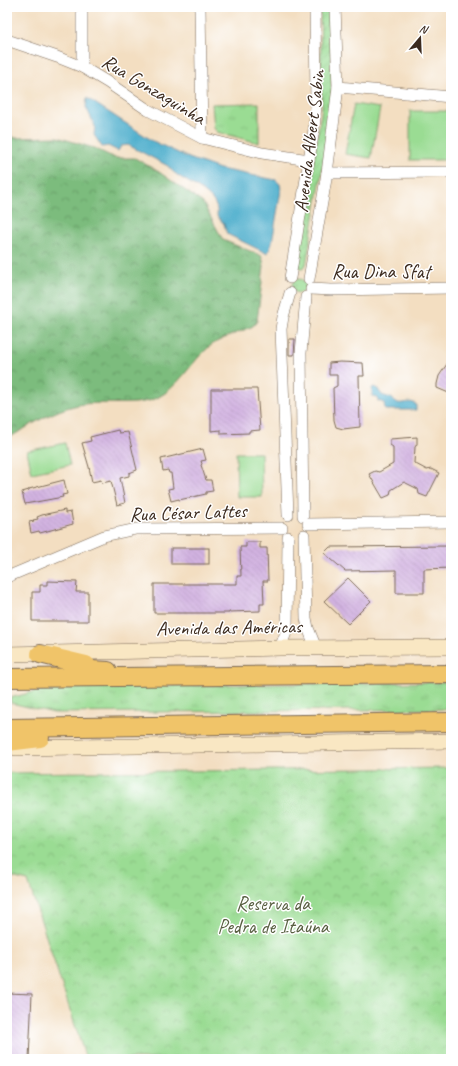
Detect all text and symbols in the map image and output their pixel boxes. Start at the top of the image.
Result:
north arrow [400,18,440,58]
text: N [418,21,431,37]
street label: Rua Gonzaguinha [97,49,211,131]
street label: Avenida Albert Sabin [288,68,331,214]
street label: Rua Dina Sfat [332,259,434,284]
street label: Rua César Lattes [129,498,249,527]
street label: Avenida das Américas [156,614,304,641]
park label: Reserva da Pedra de Itaúna [217,891,330,939]

